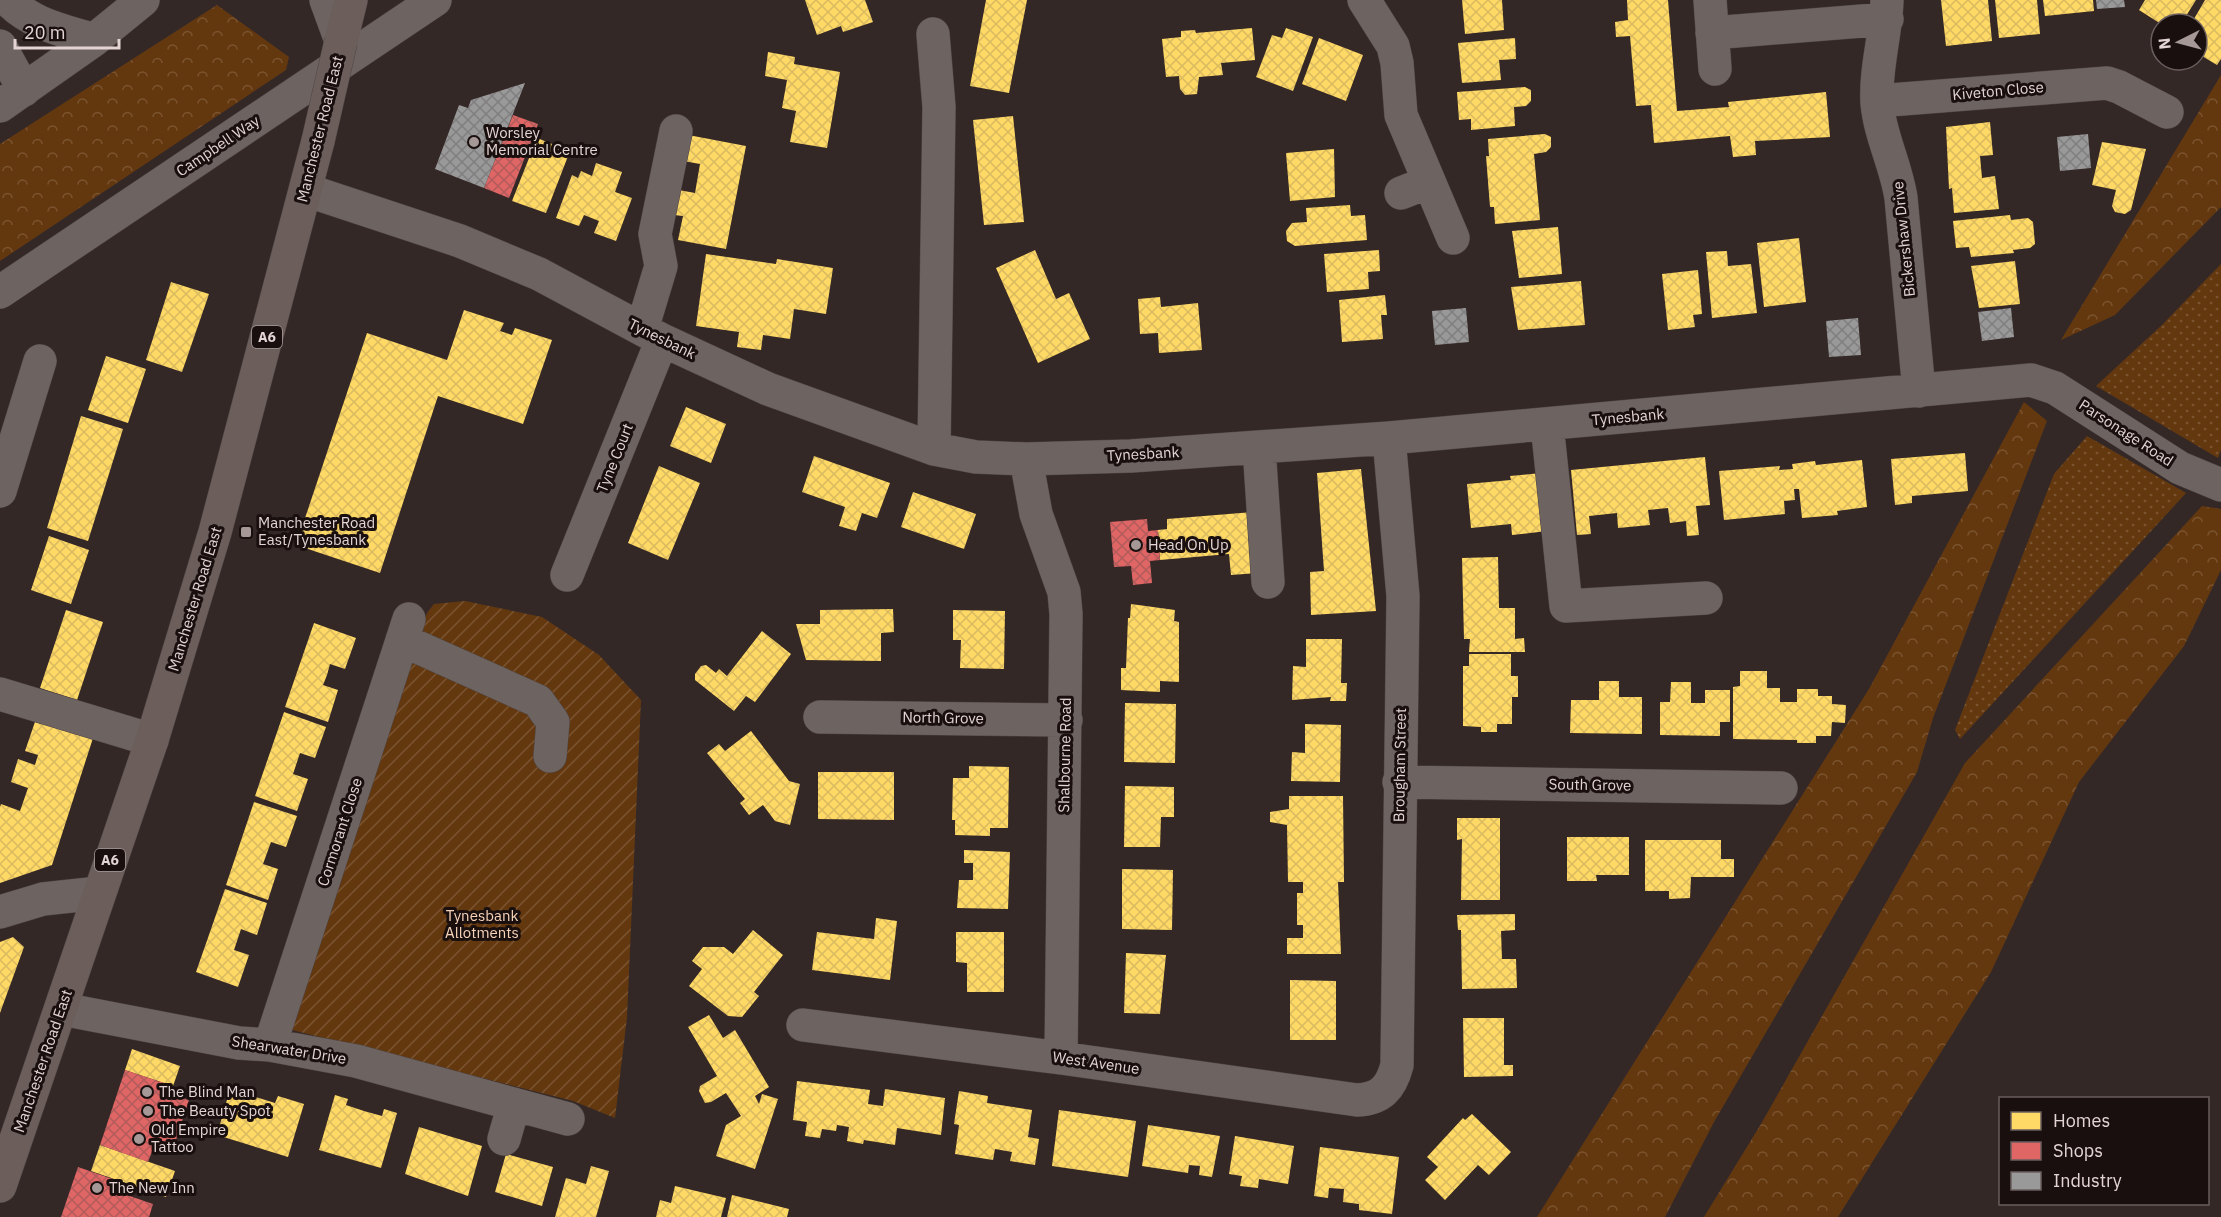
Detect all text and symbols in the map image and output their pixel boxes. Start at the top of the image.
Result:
scale bar [15,12,118,50]
north arrow [2149,12,2209,72]
text: 20 m [24,21,66,44]
text: N [2154,37,2175,50]
street label: Manchester Road East [292,54,347,204]
street label: Kiveton Close [1951,77,2044,104]
street label: Campbell Way [172,110,263,180]
place label: Worsley Memorial Centre [486,123,598,159]
marker: Worsley Memorial Centre [467,135,481,149]
street label: Bickershaw Drive [1888,180,1919,298]
street label: Tynesbank [625,314,699,363]
road number: A6 [252,326,282,348]
street label: Parsonage Road [2075,395,2177,470]
street label: Tynesbank [1591,404,1665,429]
street label: Tyne Court [592,420,637,495]
street label: Tynesbank [1106,442,1180,465]
place label: Manchester Road East/Tynesbank [258,513,375,549]
street label: Manchester Road East [164,524,226,673]
marker: Manchester Road East/Tynesbank [239,525,253,539]
place label: Head On Up [1148,535,1229,554]
marker: Head On Up [1129,538,1143,552]
street label: Shalbourne Road [1054,697,1075,813]
street label: North Grove [902,707,984,728]
street label: Brougham Street [1389,708,1410,822]
street label: South Grove [1549,774,1631,795]
street label: Cormorant Close [313,775,366,888]
road number: A6 [95,849,125,871]
park label: Tynesbank Allotments [445,906,519,942]
street label: Manchester Road East [9,987,76,1135]
street label: Shearwater Drive [230,1031,348,1068]
street label: West Avenue [1051,1047,1141,1078]
place label: The Blind Man [159,1082,255,1101]
marker: The Blind Man [140,1085,154,1099]
legend [1999,1097,2209,1205]
place label: The Beauty Spot [160,1101,271,1120]
marker: The Beauty Spot [141,1104,155,1118]
text: Homes [2053,1109,2110,1132]
place label: Old Empire Tattoo [151,1120,226,1156]
marker: Old Empire Tattoo [132,1132,146,1146]
text: Shops [2053,1139,2103,1162]
text: Industry [2053,1169,2122,1192]
place label: The New Inn [109,1178,195,1197]
marker: The New Inn [90,1181,104,1195]

